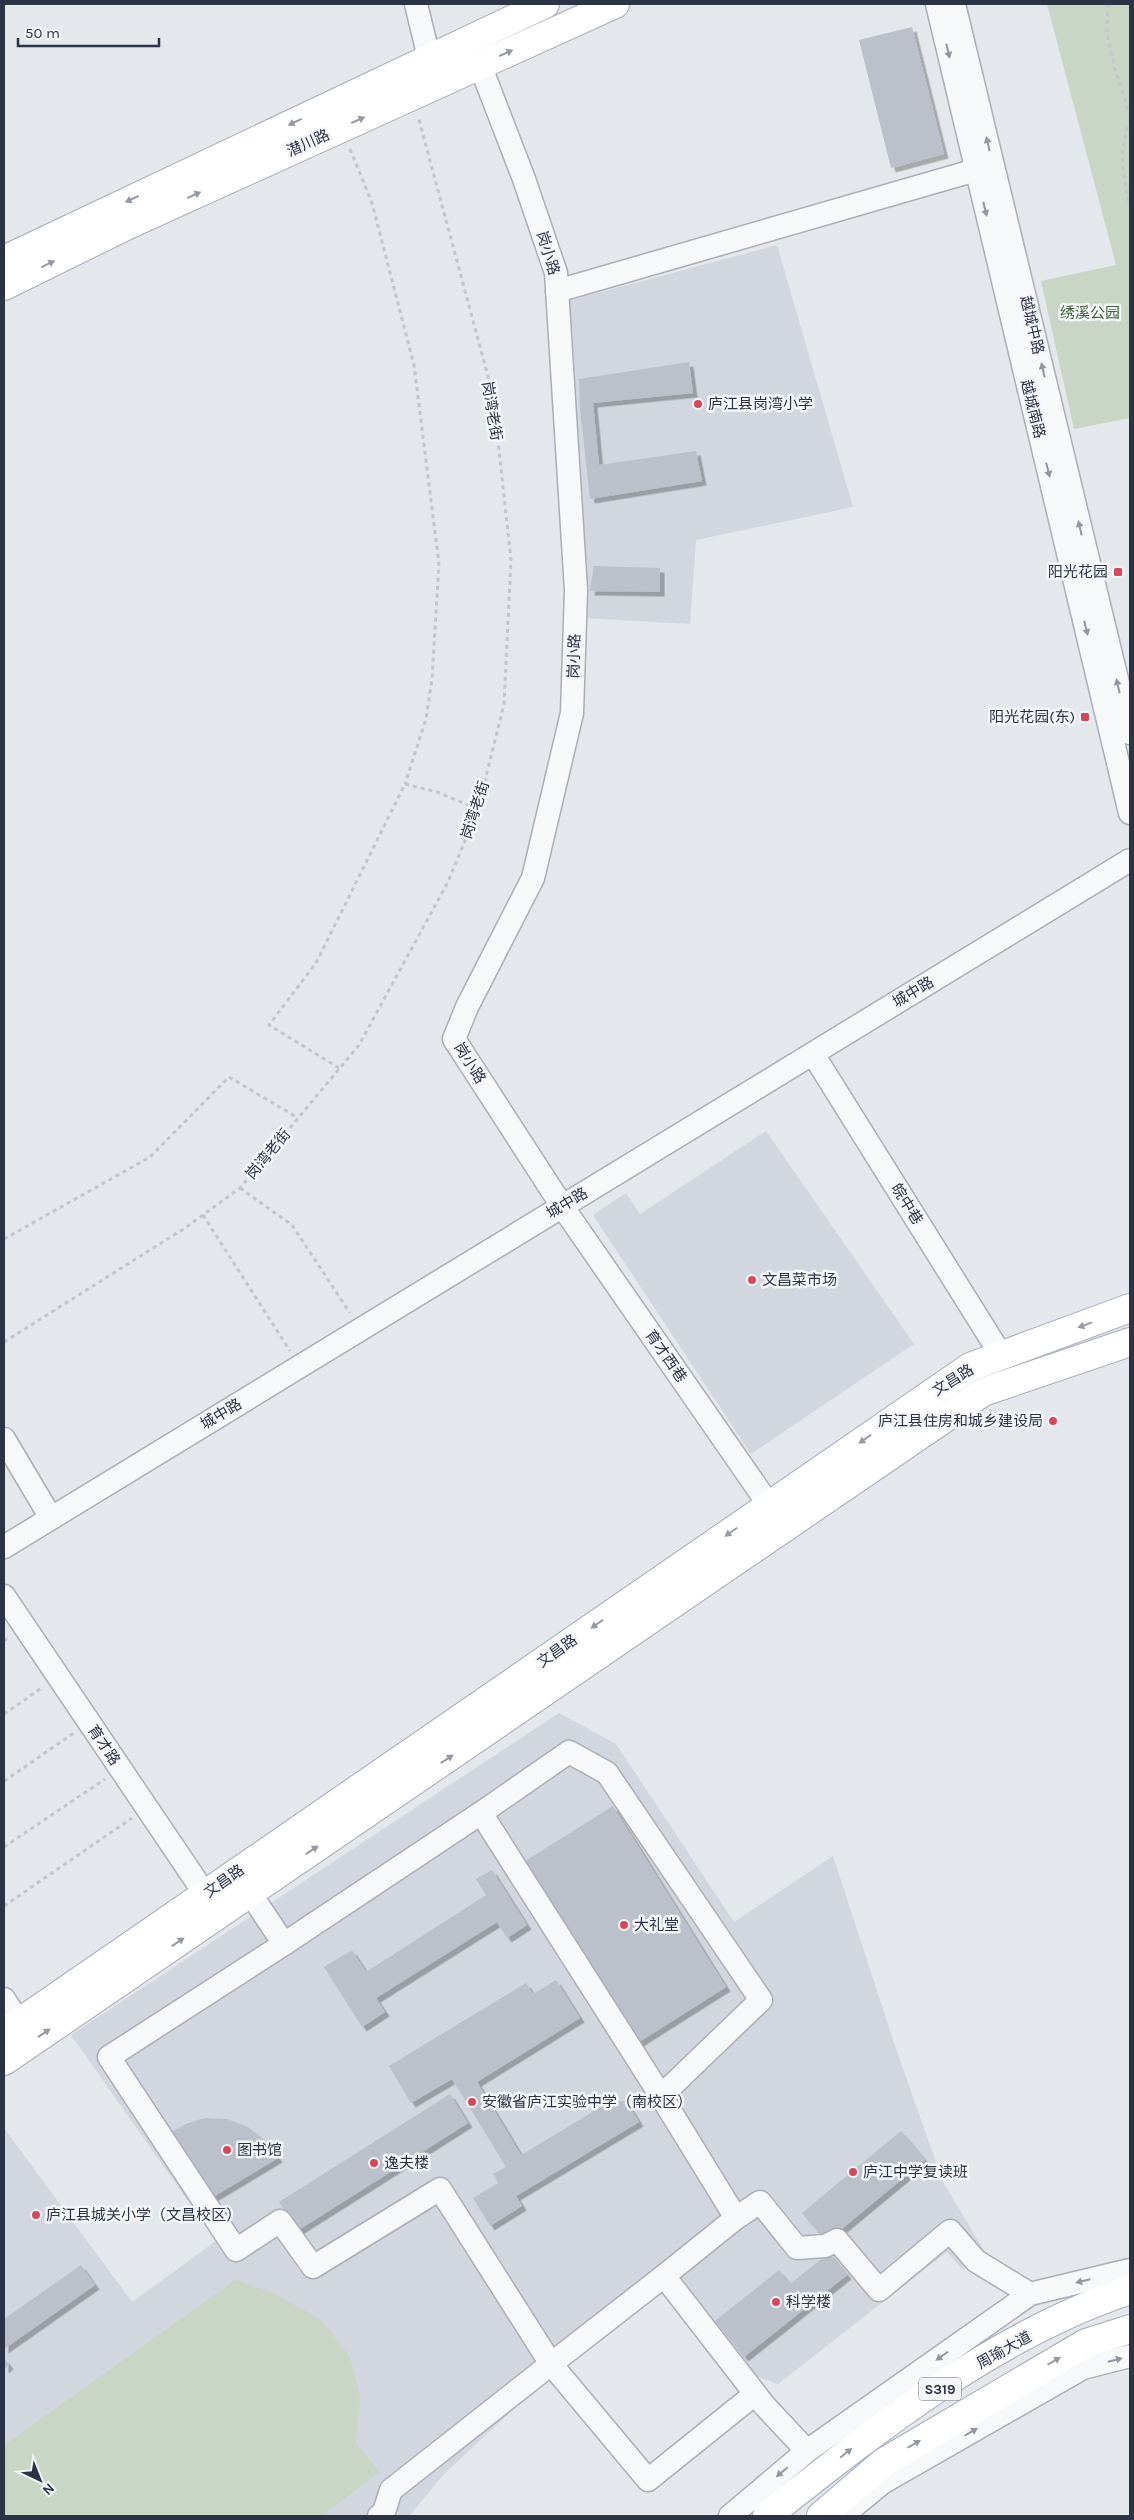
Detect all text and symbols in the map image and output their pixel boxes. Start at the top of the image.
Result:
scale bar [18,15,159,47]
text: 50 m [25,24,60,42]
one-way arrow [944,44,952,59]
one-way arrow [499,48,513,56]
one-way arrow [351,116,365,124]
one-way arrow [288,118,302,126]
street label: 潜川路 [284,126,332,160]
one-way arrow [984,136,992,151]
one-way arrow [187,190,201,198]
one-way arrow [125,195,139,203]
one-way arrow [981,202,989,217]
street label: 岗小路 [533,229,563,277]
one-way arrow [40,260,55,268]
street label: 越城中路 [1016,294,1048,356]
park label: 绣溪公园 [1060,304,1120,322]
one-way arrow [1039,362,1047,377]
street label: 越城南路 [1017,378,1049,440]
street label: 岗湾老街 [478,380,506,442]
place label: 庐江县岗湾小学 [708,395,813,413]
marker: 庐江县岗湾小学 [692,398,704,410]
one-way arrow [1044,462,1052,477]
one-way arrow [1076,520,1084,535]
place label: 阳光花园 [1048,563,1108,581]
marker: 阳光花园 [1112,566,1124,578]
one-way arrow [1082,620,1090,635]
street label: 岗小路 [564,633,584,679]
one-way arrow [1114,678,1122,693]
place label: 阳光花园(东) [989,708,1075,726]
marker: 阳光花园(东) [1079,711,1091,723]
street label: 岗湾老街 [457,779,493,841]
street label: 城中路 [889,973,937,1011]
street label: 岗小路 [450,1039,490,1087]
street label: 岗湾老街 [242,1125,294,1183]
street label: 皖中巷 [887,1180,927,1228]
street label: 城中路 [543,1184,591,1222]
place label: 文昌菜市场 [762,1271,837,1289]
marker: 文昌菜市场 [746,1274,758,1286]
one-way arrow [1077,1322,1092,1329]
street label: 育才西巷 [641,1326,691,1386]
street label: 文昌路 [929,1360,977,1400]
street label: 城中路 [197,1395,245,1433]
place label: 庐江县住房和城乡建设局 [878,1412,1043,1430]
marker: 庐江县住房和城乡建设局 [1047,1415,1059,1427]
one-way arrow [858,1435,871,1444]
one-way arrow [724,1527,738,1537]
one-way arrow [590,1619,604,1629]
street label: 文昌路 [533,1631,581,1671]
street label: 育才路 [84,1721,124,1769]
one-way arrow [440,1754,453,1763]
one-way arrow [306,1845,319,1855]
street label: 文昌路 [200,1861,248,1901]
place label: 大礼堂 [634,1916,679,1934]
marker: 大礼堂 [618,1919,630,1931]
one-way arrow [171,1937,185,1947]
one-way arrow [37,2029,51,2038]
place label: 安徽省庐江实验中学（南校区） [482,2093,692,2111]
marker: 安徽省庐江实验中学（南校区） [466,2096,478,2108]
place label: 图书馆 [237,2141,282,2159]
marker: 图书馆 [221,2144,233,2156]
place label: 逸夫楼 [384,2154,429,2172]
marker: 逸夫楼 [368,2157,380,2169]
place label: 庐江中学复读班 [863,2163,968,2181]
marker: 庐江中学复读班 [847,2166,859,2178]
place label: 庐江县城关小学（文昌校区） [46,2206,241,2224]
marker: 庐江县城关小学（文昌校区） [30,2209,42,2221]
one-way arrow [1075,2277,1090,2285]
place label: 科学楼 [786,2293,831,2311]
marker: 科学楼 [770,2296,782,2308]
street label: 周瑜大道 [973,2328,1035,2372]
one-way arrow [935,2351,948,2361]
one-way arrow [1107,2356,1123,2364]
one-way arrow [1048,2357,1061,2366]
road number: S319 [919,2378,961,2400]
one-way arrow [964,2428,977,2437]
one-way arrow [908,2439,921,2448]
one-way arrow [840,2448,853,2459]
north arrow [15,2455,65,2505]
one-way arrow [776,2467,789,2478]
text: N [39,2479,58,2499]

